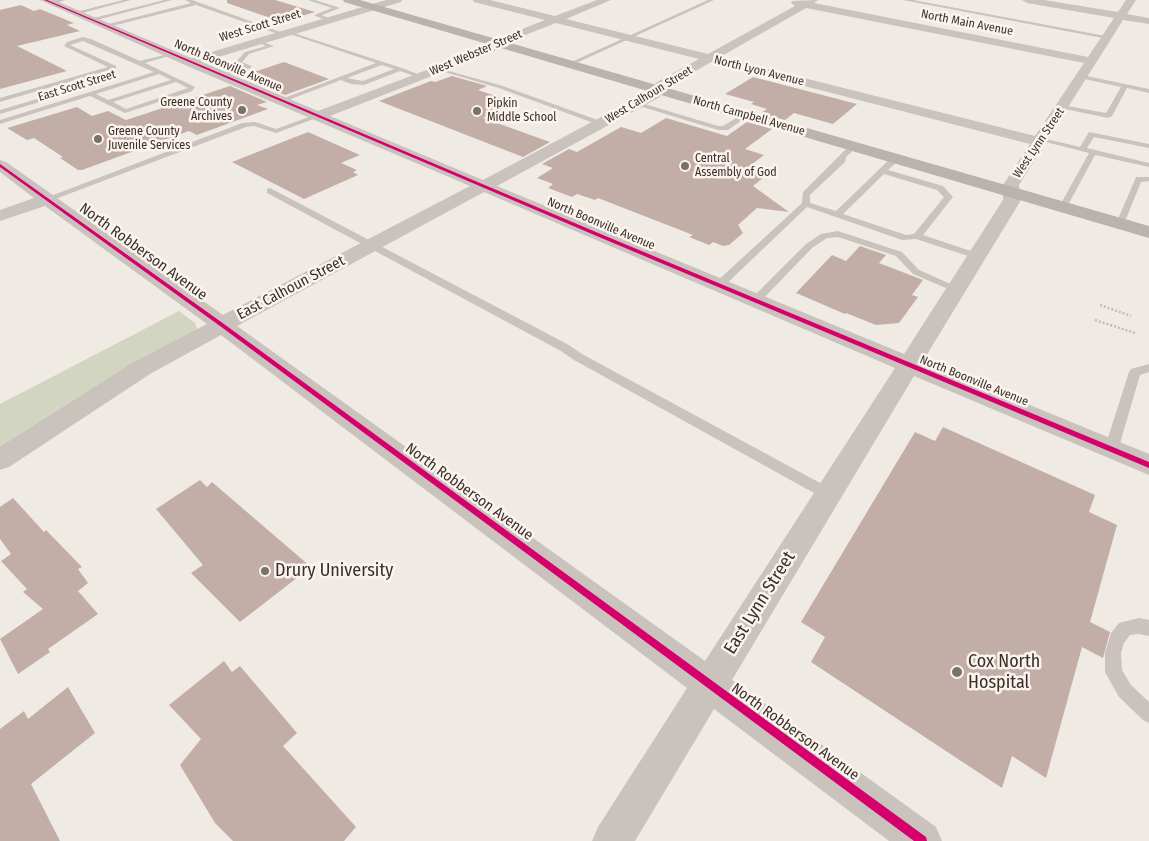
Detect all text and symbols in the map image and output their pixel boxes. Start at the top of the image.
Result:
street label: West Scott Street [218,7,302,45]
street label: North Main Avenue [920,7,1014,39]
street label: West Webster Street [428,27,524,79]
street label: North Boonville Avenue [172,37,284,95]
street label: North Lyon Avenue [713,53,805,89]
street label: West Calhoun Street [603,63,695,127]
street label: East Scott Street [36,67,118,105]
street label: North Campbell Avenue [691,93,807,139]
place label: Greene County Archives [160,96,232,124]
place label: Pipkin Middle School [487,97,556,125]
marker: Greene County Archives [236,104,248,116]
marker: Pipkin Middle School [471,105,483,117]
street label: West Lynn Street [1010,105,1068,181]
place label: Greene County Juvenile Services [108,125,190,153]
marker: Greene County Juvenile Services [92,133,104,145]
place label: Central Assembly of God [695,152,777,180]
marker: Central Assembly of God [679,160,691,172]
street label: North Boonville Avenue [545,195,657,253]
street label: North Robberson Avenue [76,200,210,304]
street label: East Calhoun Street [234,252,348,324]
street label: North Boonville Avenue [918,353,1030,409]
street label: North Robberson Avenue [402,440,536,544]
street label: East Lynn Street [720,548,800,658]
place label: Drury University [275,560,393,582]
marker: Drury University [259,565,271,577]
place label: Cox North Hospital [968,651,1040,694]
marker: Cox North Hospital [950,665,964,679]
street label: North Robberson Avenue [728,680,862,784]

